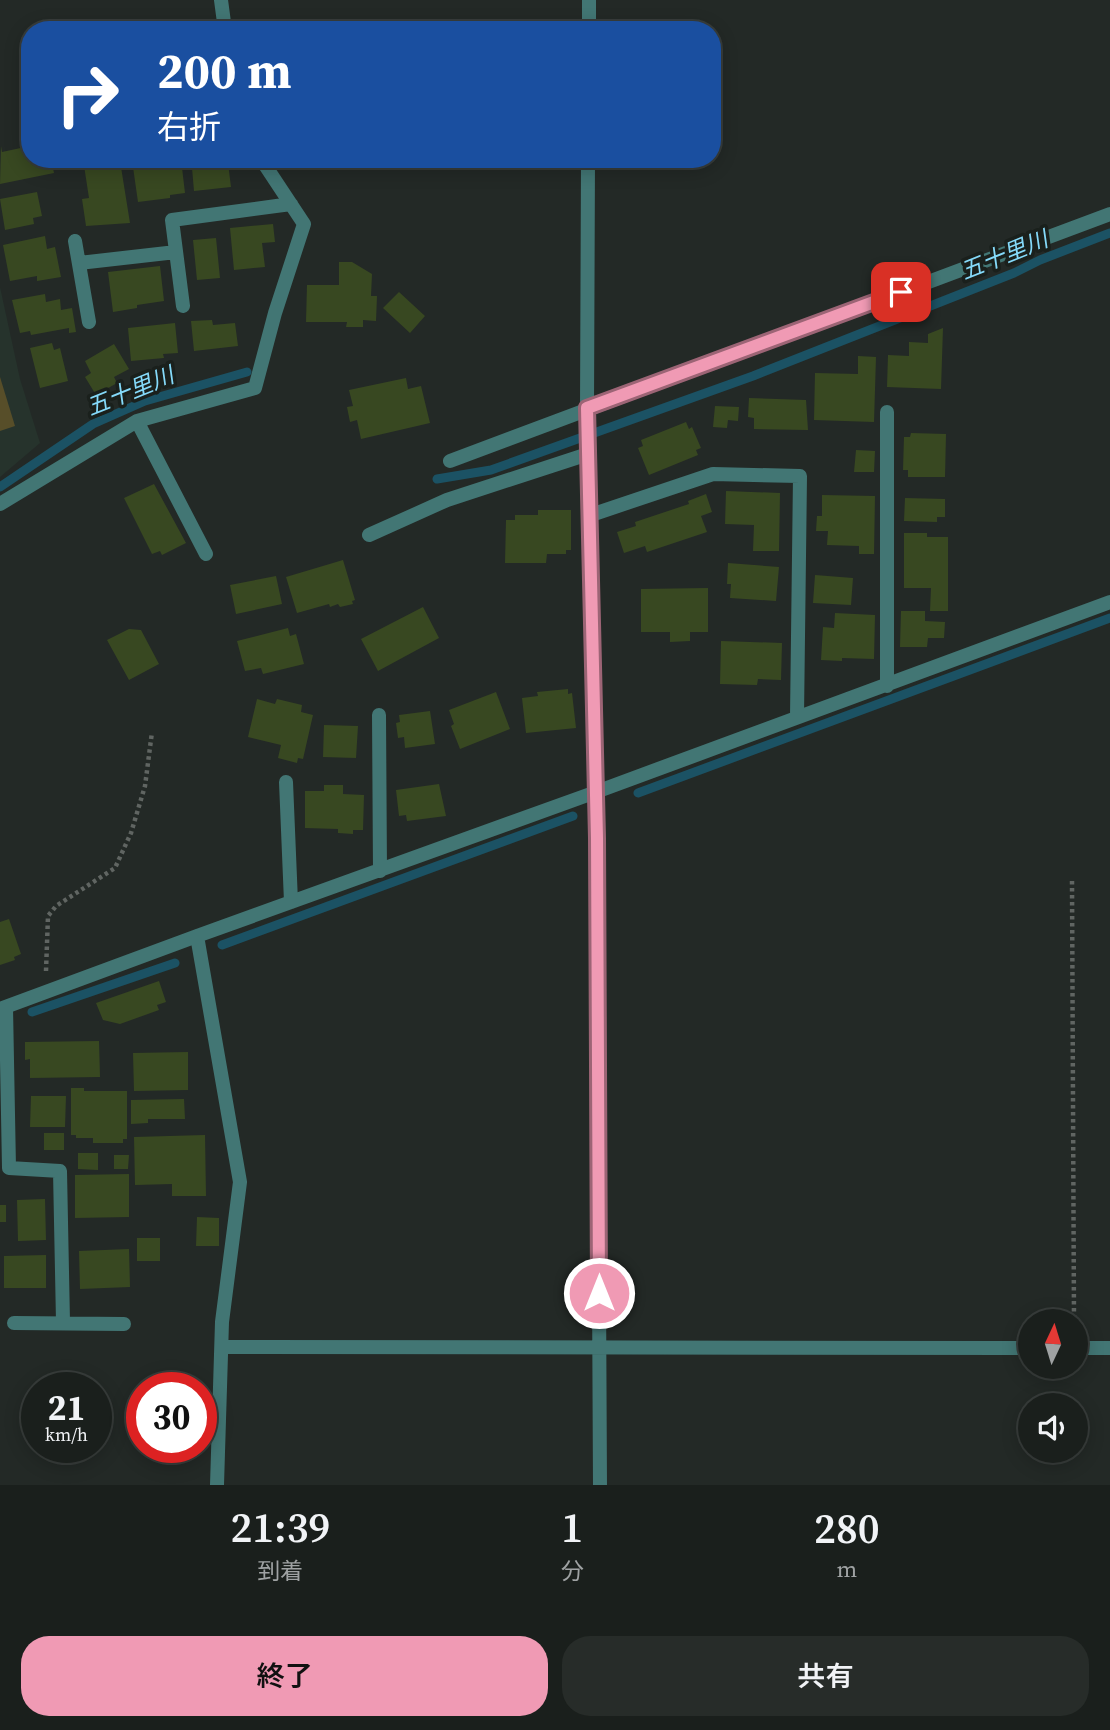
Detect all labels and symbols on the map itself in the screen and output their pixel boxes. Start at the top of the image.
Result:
water label: 五十里川 [955,222,1055,287]
pin [871,262,931,322]
water label: 五十里川 [81,358,181,423]
position arrow [562,1256,636,1330]
north arrow [1018,1309,1088,1379]
speed limit sign: 30 [126,1372,217,1463]

